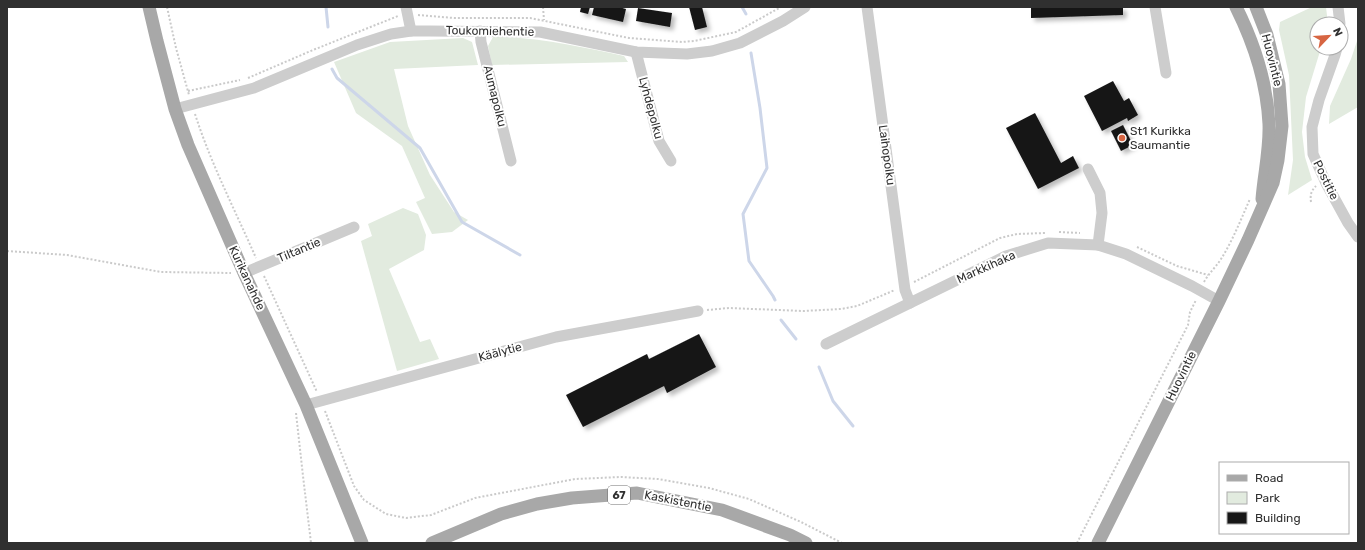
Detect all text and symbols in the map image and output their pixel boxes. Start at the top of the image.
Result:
north arrow [1309,16,1349,56]
street label: Toukomiehentie [446,23,535,39]
text: N [1330,26,1345,38]
street label: Huovintie [1259,32,1285,88]
street label: Aumapolku [481,64,509,128]
street label: Lyhdepolku [636,75,666,141]
street label: Laihopolku [876,124,898,186]
place label: St1 Kurikka Saumantie [1130,124,1191,152]
marker: St1 Kurikka Saumantie [1117,133,1127,143]
street label: Postitie [1310,158,1342,202]
street label: Tiltantie [275,235,323,265]
street label: Kurikanahde [226,244,268,313]
street label: Markkihaka [955,248,1017,286]
street label: Käälytie [477,339,523,364]
street label: Huovintie [1163,349,1199,403]
legend [1219,462,1349,534]
text: Road [1255,471,1283,485]
road number: 67 [608,486,630,504]
street label: Kaskistentie [643,488,713,514]
text: Park [1255,491,1281,505]
text: Building [1255,511,1301,525]

